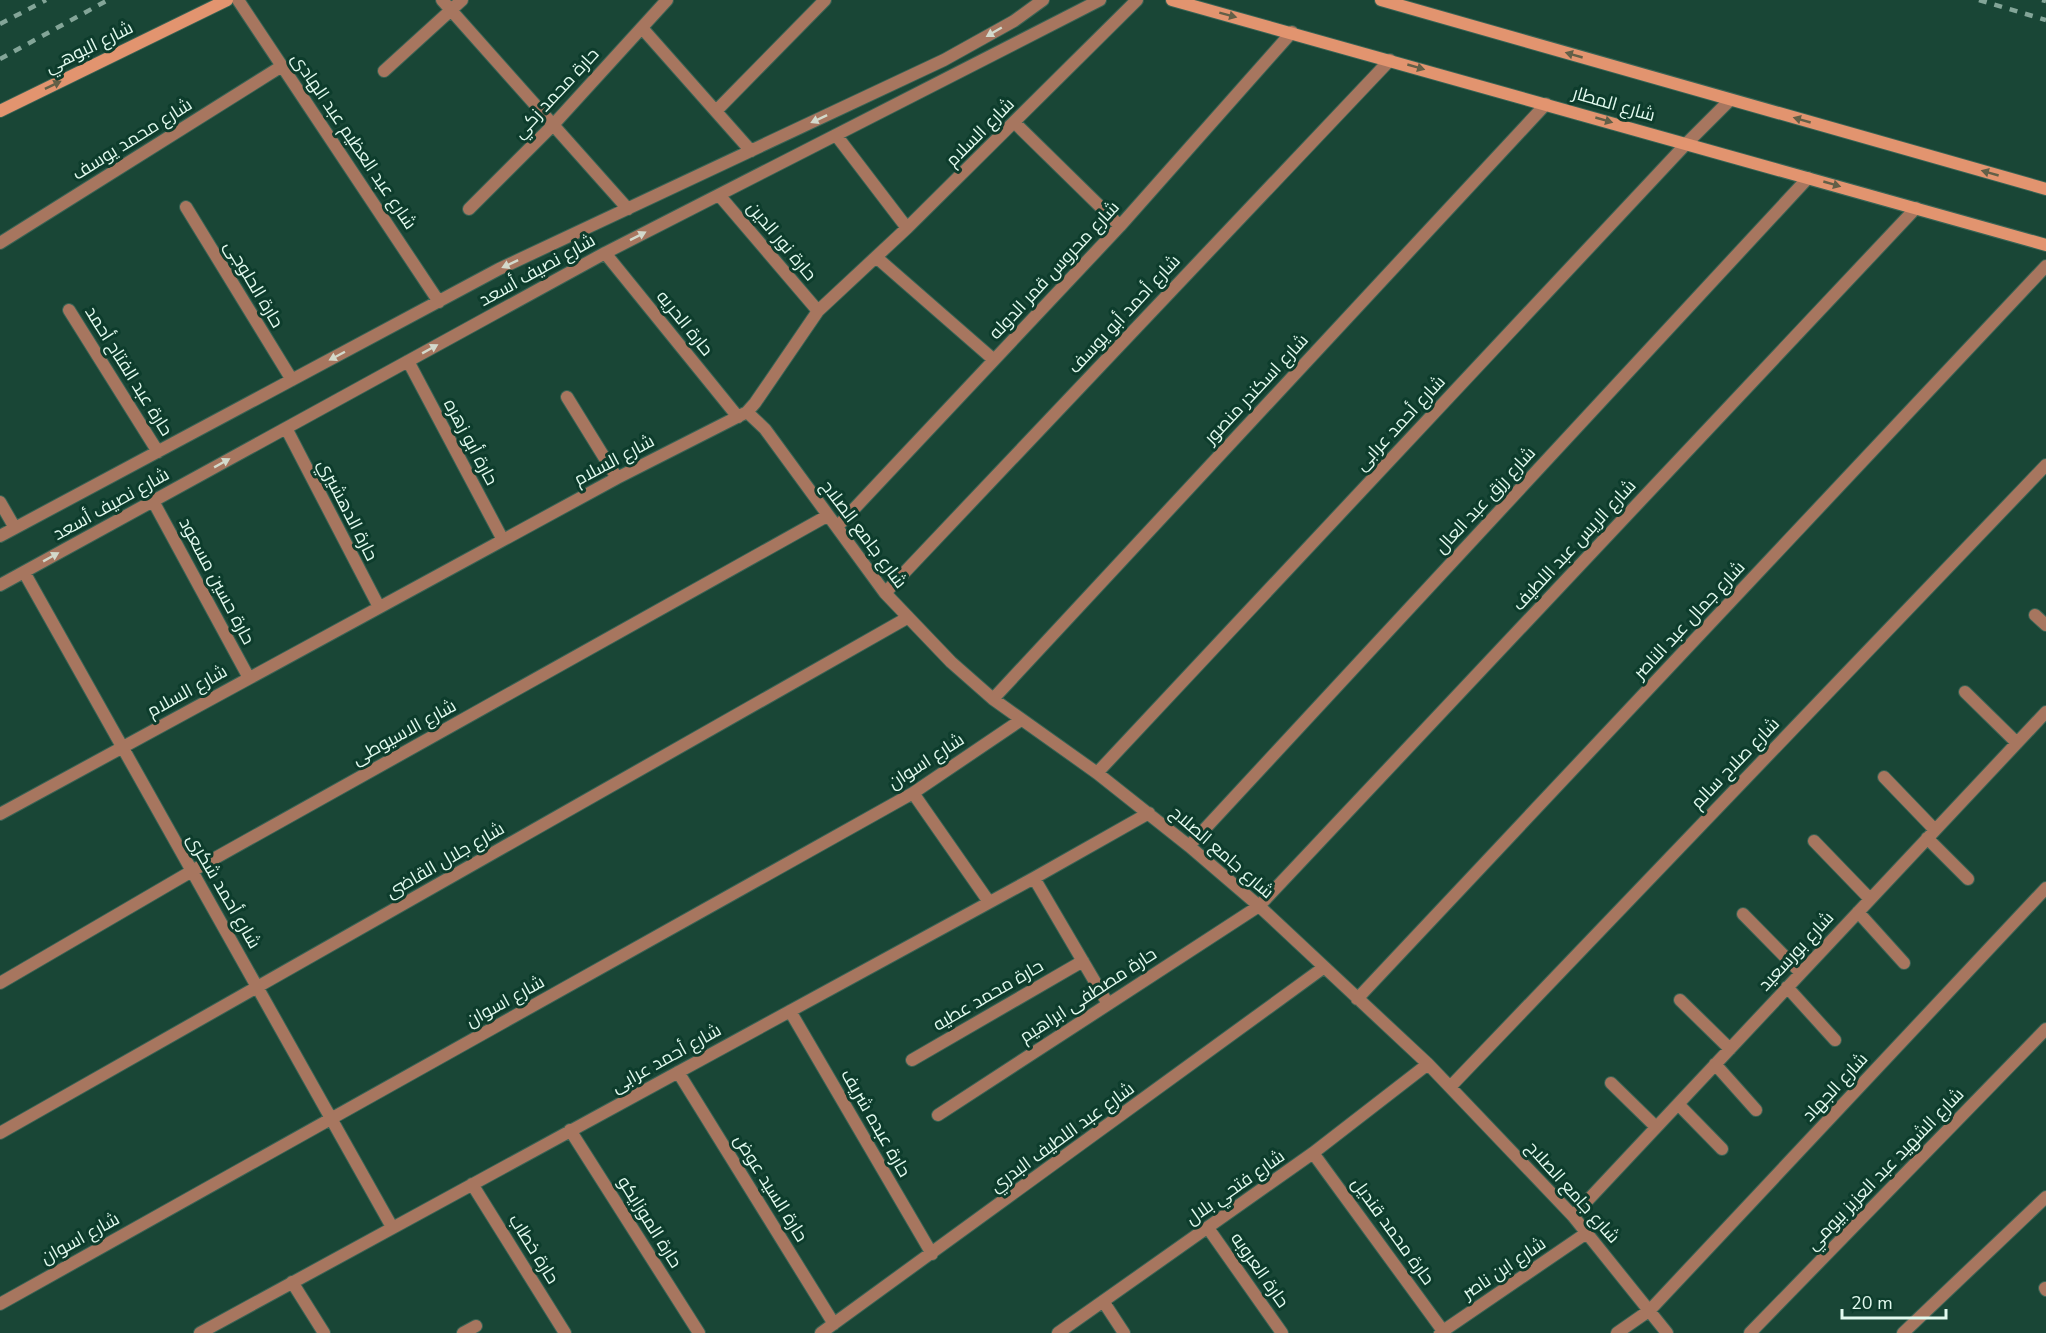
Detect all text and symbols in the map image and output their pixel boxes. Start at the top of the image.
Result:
one-way arrow [1219,11,1237,21]
street label: شارع البوهي [41,15,138,80]
one-way arrow [985,27,1002,37]
street label: حارة محمد زكي [508,42,606,145]
street label: شارع عبد العظيم عبد الهادى [286,48,422,234]
one-way arrow [1565,50,1583,59]
one-way arrow [1407,63,1425,72]
one-way arrow [44,80,61,90]
street label: شارع المطار [1569,80,1658,127]
street label: شارع محمد يوسف [67,92,197,186]
street label: شارع السلام [940,92,1020,172]
one-way arrow [811,114,828,123]
one-way arrow [1793,115,1811,124]
one-way arrow [1595,116,1613,125]
one-way arrow [1981,168,1999,177]
one-way arrow [1823,180,1841,190]
street label: حارة نور الدين [742,196,822,286]
street label: شارع محروس قمر الدوله [983,196,1125,344]
street label: شارع نصيف أسعد [475,228,599,312]
one-way arrow [630,231,647,241]
street label: حارة الحلوجى [219,236,289,332]
street label: شارع أحمد أبو يوسف [1063,249,1185,379]
one-way arrow [501,260,518,269]
street label: حارة الحريه [651,285,719,361]
street label: حارة عبد الفتاح أحمد [79,301,179,441]
street label: شارع اسكندر منصور [1198,329,1313,450]
one-way arrow [422,344,439,354]
one-way arrow [329,351,346,361]
street label: شارع أحمد عرابى [1349,370,1451,476]
street label: حارة أبو زهره [438,395,504,489]
street label: شارع السلام [569,429,659,491]
street label: شارع رزق عبد العال [1429,441,1541,559]
street label: حارة الدهشيري [310,455,384,566]
one-way arrow [214,458,231,468]
street label: شارع نصيف أسعد [49,462,173,546]
street label: شارع الريس عبد اللطيف [1507,474,1641,616]
street label: شارع جامع الصلاح [815,475,913,593]
street label: حارة حسين مسعود [173,513,261,649]
one-way arrow [43,552,60,562]
street label: شارع جمال عبد الناصر [1627,556,1750,685]
street label: شارع السلام [143,659,231,723]
street label: شارع الاسيوطى [348,693,460,771]
street label: شارع صلاح سالم [1685,712,1785,814]
street label: شارع اسوان [883,727,969,795]
street label: شارع جامع الصلاح [1165,800,1279,904]
street label: شارع جلال القاضى [381,816,509,904]
street label: شارع أحمد شكرى [181,829,267,953]
street label: شارع بورسعيد [1753,906,1839,996]
street label: حارة مصطفى ابراهيم [1015,942,1161,1048]
street label: حارة محمد عطيه [928,954,1048,1036]
street label: شارع اسوان [461,970,549,1032]
street label: شارع أحمد عرابى [607,1018,725,1098]
street label: شارع الجهاد [1797,1047,1873,1127]
street label: حارة عبده شريف [835,1065,917,1181]
street label: شارع عبد اللطيف البدري [985,1076,1140,1199]
street label: شارع الشهيد عبد العزيز بيومي [1801,1083,1971,1257]
street label: حارة السيد عوض [728,1130,814,1246]
street label: شارع جامع الصلاح [1521,1136,1625,1248]
street label: شارع فتحي بلال [1181,1144,1291,1232]
street label: حارة الموزايكو [612,1171,688,1273]
street label: حارة محمد قنديل [1346,1172,1440,1290]
street label: شارع اسوان [36,1207,124,1269]
street label: حارة خطاب [503,1209,565,1289]
street label: حارة العروبه [1225,1228,1295,1312]
street label: شارع ابن ناصر [1457,1231,1551,1305]
scale bar [1842,1282,1946,1320]
text: 20 m [1851,1291,1893,1315]

